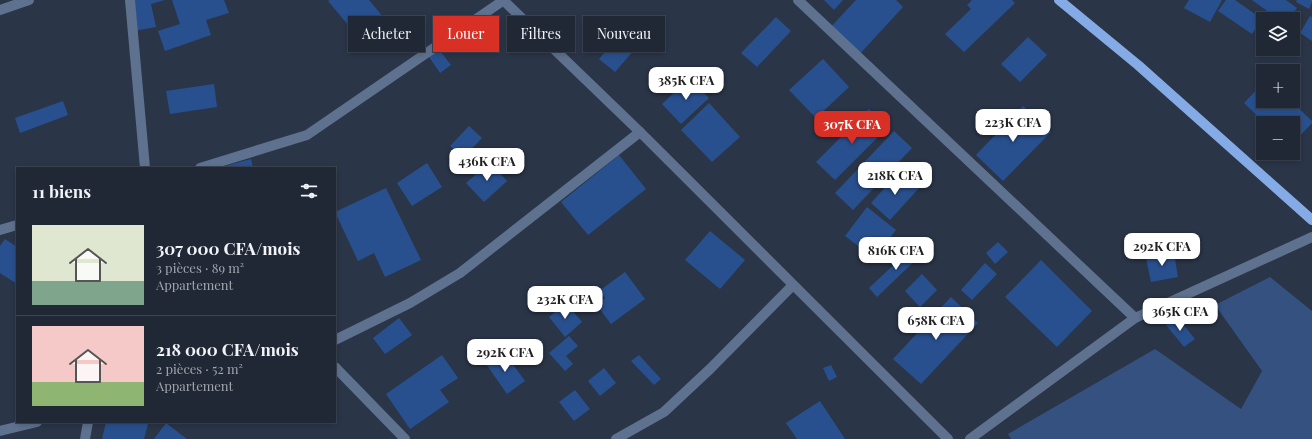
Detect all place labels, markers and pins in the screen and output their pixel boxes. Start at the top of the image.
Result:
pin: 385K CFA [645,67,727,101]
pin: 223K CFA [972,109,1054,143]
pin: 307K CFA [811,111,893,145]
pin: 436K CFA [446,148,528,182]
pin: 218K CFA [854,162,936,196]
pin: 292K CFA [1121,233,1203,267]
pin: 816K CFA [855,237,937,271]
pin: 232K CFA [524,286,606,320]
pin: 365K CFA [1139,298,1221,332]
pin: 658K CFA [895,307,977,341]
pin: 292K CFA [464,339,546,373]

